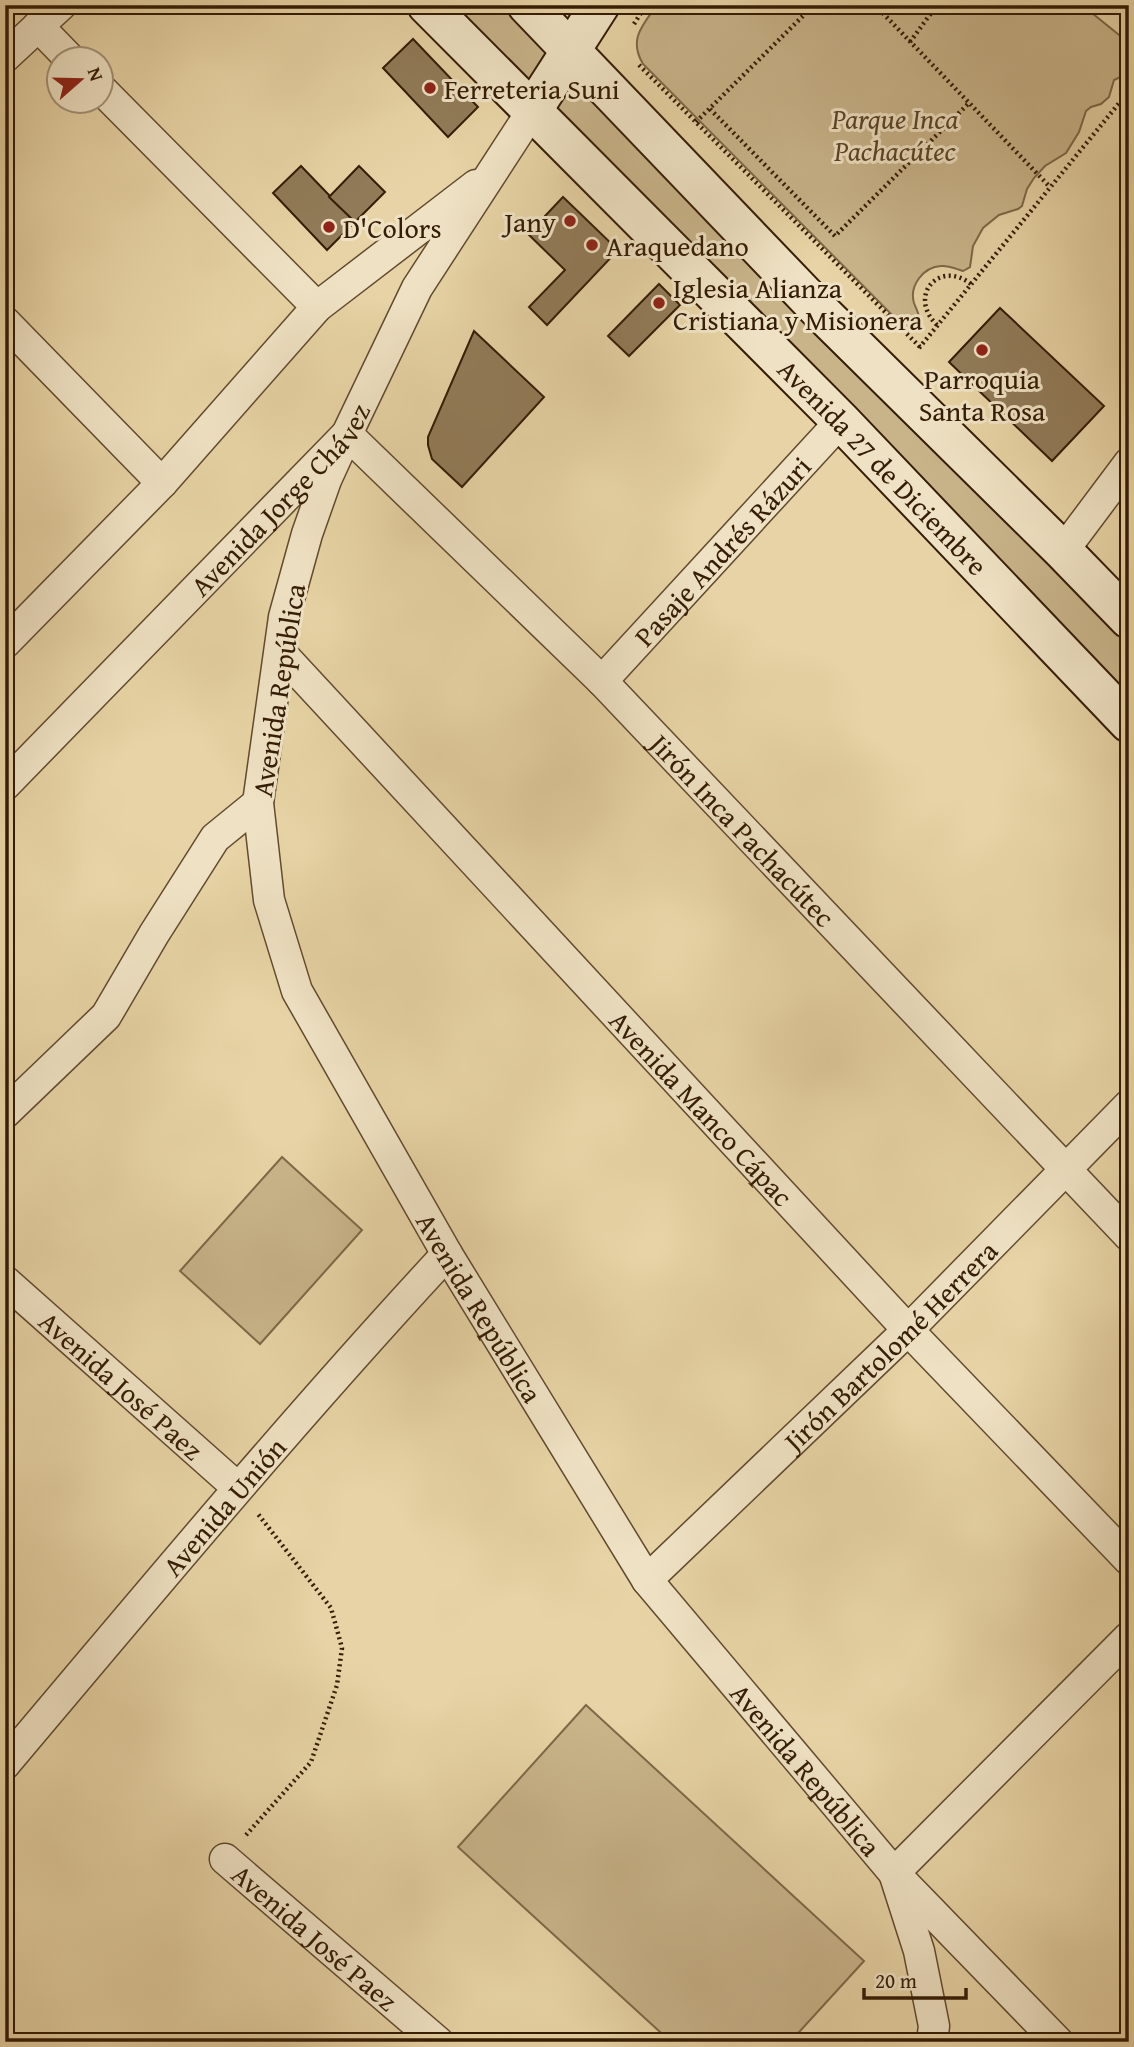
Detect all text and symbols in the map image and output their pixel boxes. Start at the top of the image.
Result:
north arrow [46,46,116,116]
text: N [81,63,111,85]
place label: Ferreteria Suni [444,68,620,109]
marker: Ferreteria Suni [422,80,438,96]
park label: Parque Inca Pachacútec [831,98,958,171]
place label: Jany [501,201,556,242]
place label: D'Colors [343,207,442,248]
marker: Jany [562,213,578,229]
marker: D'Colors [321,219,337,235]
place label: Araquedano [606,225,749,266]
marker: Araquedano [584,237,600,253]
place label: Iglesia Alianza Cristiana y Misionera [673,267,923,340]
marker: Iglesia Alianza Cristiana y Misionera [651,295,667,311]
marker: Parroquia Santa Rosa [974,342,990,358]
street label: Avenida 27 de Diciembre [769,349,998,584]
place label: Parroquia Santa Rosa [919,358,1046,431]
street label: Avenida Jorge Chávez [180,396,379,605]
street label: Pasaje Andrés Rázuri [624,446,820,655]
street label: Avenida República [241,580,315,800]
street label: Jirón Inca Pachacútec [639,722,845,935]
street label: Avenida Manco Cápac [601,1000,803,1215]
street label: Avenida República [407,1205,554,1411]
street label: Jirón Bartolomé Herrera [772,1230,1007,1462]
street label: Avenida José Paez [31,1300,213,1469]
street label: Avenida Unión [152,1427,295,1585]
street label: Avenida República [721,1673,892,1865]
street label: Avenida José Paez [223,1853,407,2020]
scale bar [864,1956,966,2000]
text: 20 m [875,1965,917,1996]

